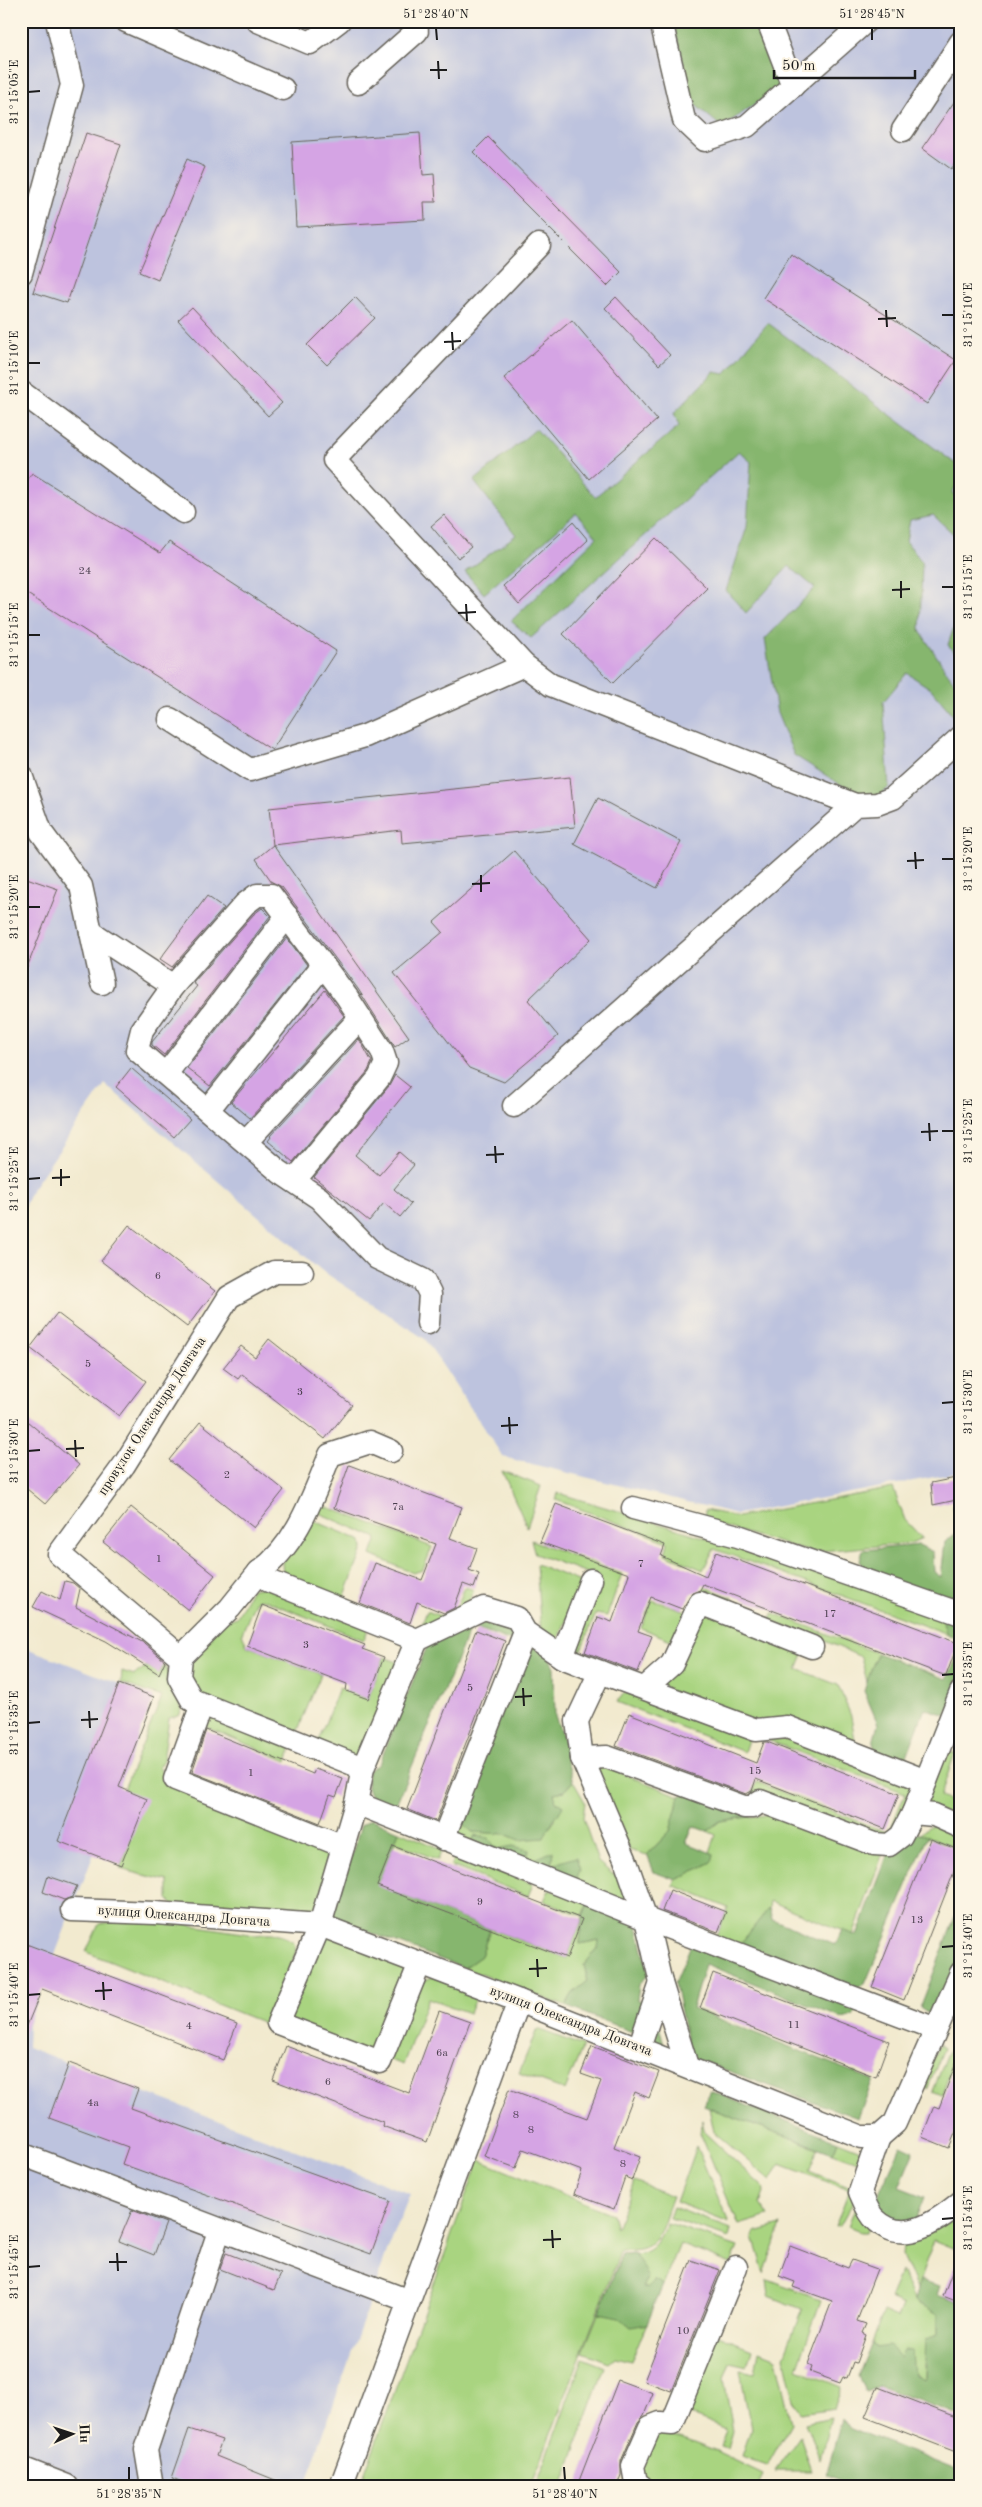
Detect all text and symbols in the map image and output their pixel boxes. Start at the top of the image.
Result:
text: 51°28'40"N [403,8,469,21]
text: 51°28'45"N [839,8,905,21]
scale bar [774,48,916,80]
text: 50 m [782,59,816,74]
text: 31°15'05"E [8,60,21,124]
text: 31°15'10"E [962,283,975,347]
text: 31°15'10"E [8,331,21,395]
text: 31°15'15"E [962,555,975,619]
house number: 24 [79,566,91,577]
text: 31°15'15"E [8,603,21,667]
text: 31°15'20"E [962,827,975,891]
text: 31°15'20"E [8,875,21,939]
text: 31°15'25"E [962,1099,975,1163]
text: 31°15'25"E [8,1147,21,1211]
house number: 6 [155,1271,161,1282]
street label: провулок Олександра Довгача [95,1334,209,1498]
house number: 5 [85,1359,91,1370]
text: 31°15'30"E [962,1370,975,1434]
house number: 3 [297,1387,303,1398]
text: 31°15'30"E [8,1419,21,1483]
house number: 2 [224,1470,230,1481]
house number: 7а [392,1502,404,1513]
house number: 1 [156,1554,162,1565]
house number: 7 [638,1559,644,1570]
house number: 17 [824,1609,836,1620]
house number: 3 [303,1640,309,1651]
text: 31°15'35"E [962,1642,975,1706]
house number: 5 [467,1683,473,1694]
text: 31°15'35"E [8,1691,21,1755]
house number: 15 [749,1766,761,1777]
house number: 1 [248,1768,254,1779]
house number: 9 [477,1897,483,1908]
street label: вулиця Олександра Довгача [97,1903,271,1929]
text: 31°15'40"E [962,1914,975,1978]
house number: 13 [911,1915,923,1926]
text: 31°15'40"E [8,1963,21,2027]
street label: вулиця Олександра Довгача [488,1984,654,2059]
house number: 11 [788,2020,800,2031]
house number: 4 [186,2021,192,2032]
house number: 6а [436,2048,448,2059]
house number: 6 [325,2077,331,2088]
house number: 4а [87,2098,99,2109]
house number: 8 [513,2110,519,2121]
house number: 8 [528,2125,534,2136]
house number: 8 [620,2159,626,2170]
text: 31°15'45"E [962,2186,975,2250]
text: 31°15'45"E [8,2235,21,2299]
house number: 10 [677,2326,689,2337]
north arrow [48,2410,98,2460]
text: Пн [76,2423,91,2443]
text: 51°28'35"N [96,2488,162,2501]
text: 51°28'40"N [532,2488,598,2501]

